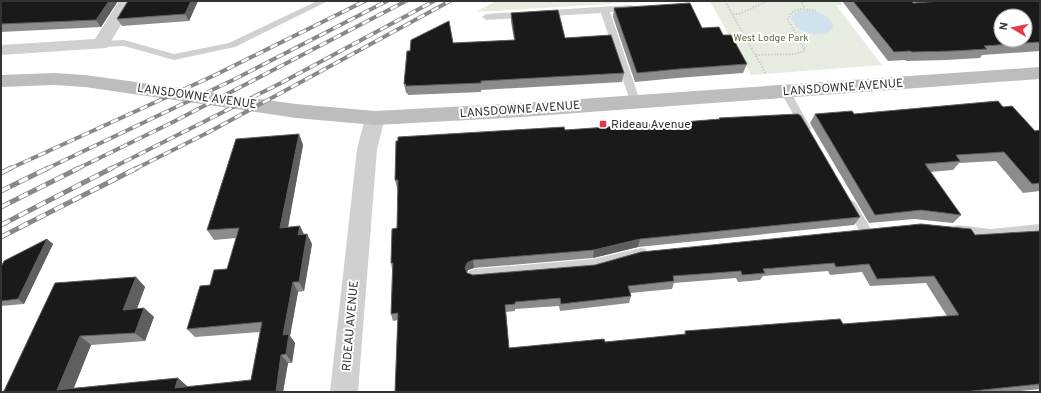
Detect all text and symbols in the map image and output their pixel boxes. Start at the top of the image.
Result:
north arrow [993,8,1033,48]
text: N [997,21,1012,32]
park label: West Lodge Park [733,32,809,45]
street label: LANSDOWNE AVENUE [782,76,904,100]
street label: LANSDOWNE AVENUE [136,81,258,113]
street label: LANSDOWNE AVENUE [459,98,581,122]
place label: Rideau Avenue [611,117,691,133]
marker: Rideau Avenue [598,119,608,129]
street label: RIDEAU AVENUE [339,280,363,372]

